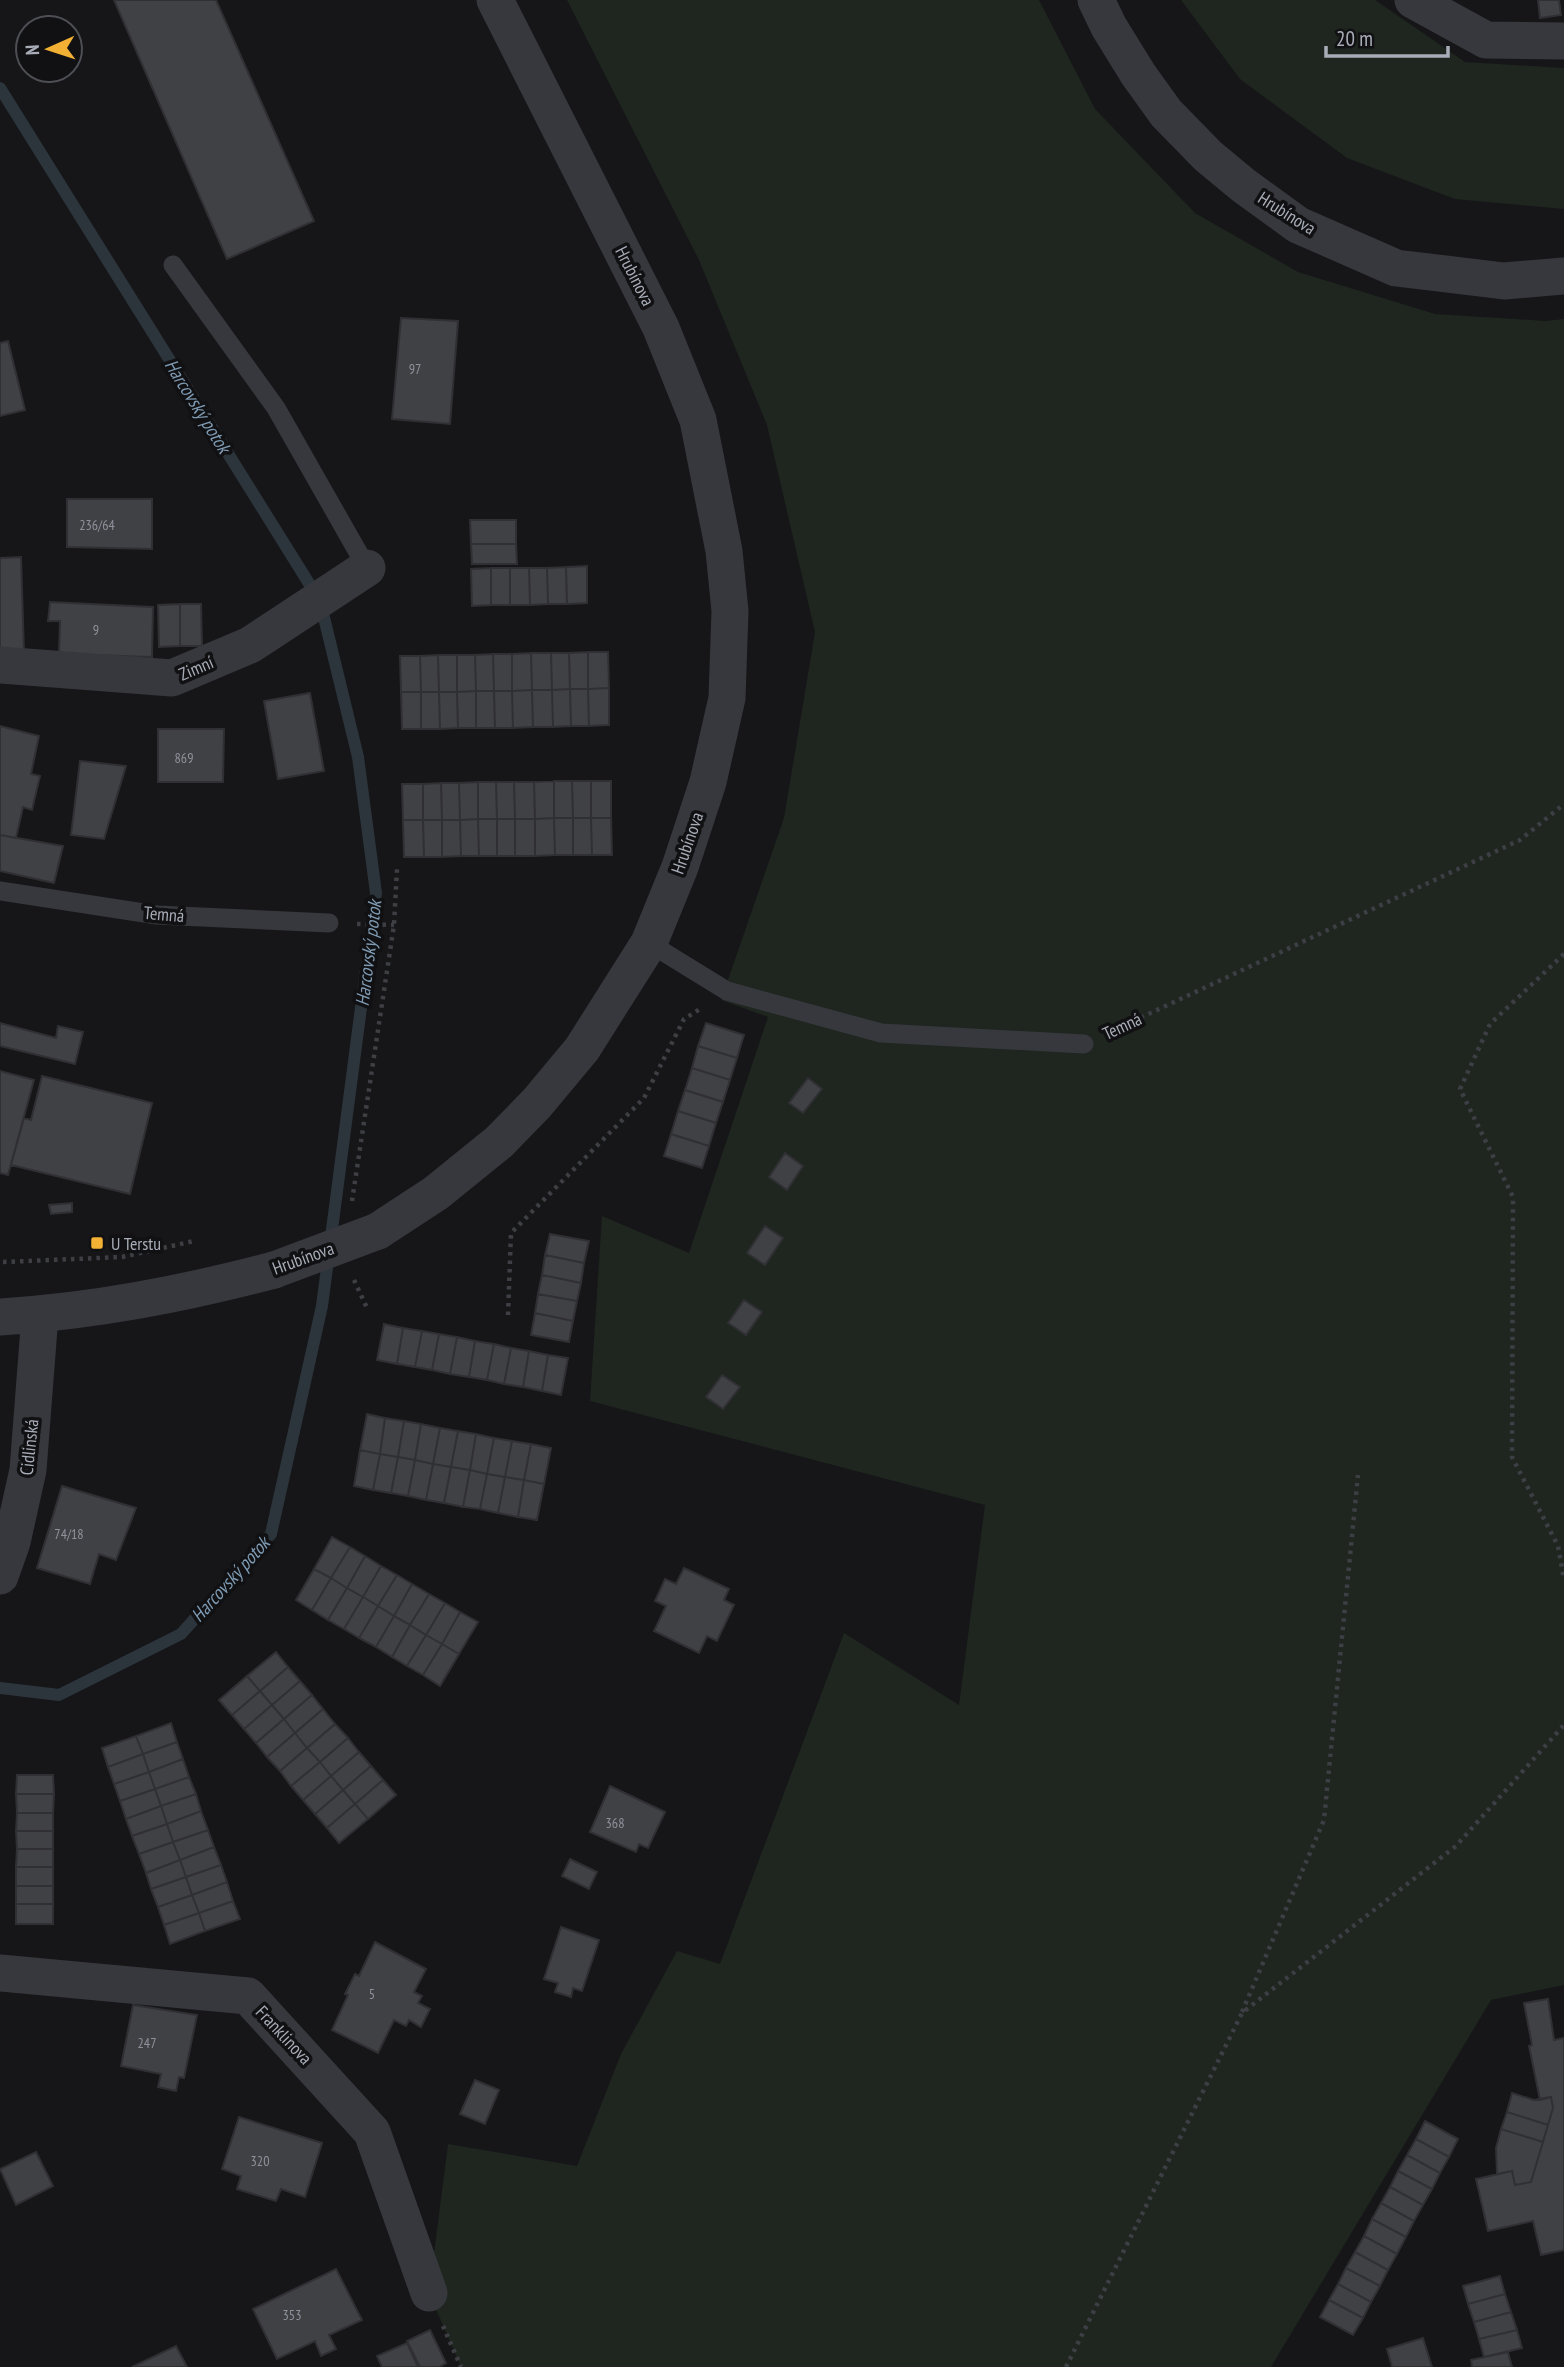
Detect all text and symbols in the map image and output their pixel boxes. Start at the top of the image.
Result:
north arrow [14,14,84,84]
scale bar [1326,14,1448,58]
text: 20 m [1336,25,1373,52]
text: N [20,44,44,56]
street label: Hrubínova [1254,186,1320,240]
street label: Hrubínova [610,242,660,310]
water label: Harcovský potok [160,355,238,460]
house number: 97 [409,360,421,378]
house number: 236/64 [79,516,116,534]
house number: 9 [93,621,99,639]
street label: Zimní [175,650,217,685]
house number: 869 [175,749,193,767]
street label: Hrubínova [666,809,708,877]
water label: Harcovský potok [350,896,387,1007]
street label: Temná [143,901,185,927]
street label: Temná [1099,1007,1145,1045]
place label: U Terstu [111,1232,161,1255]
marker: U Terstu [89,1235,105,1251]
street label: Hrubínova [269,1236,337,1280]
street label: Cidlinská [15,1418,43,1476]
house number: 74/18 [54,1525,84,1543]
water label: Harcovský potok [185,1530,276,1627]
house number: 368 [606,1814,624,1832]
house number: 5 [369,1985,375,2003]
street label: Franklinova [251,2001,317,2069]
house number: 247 [138,2034,156,2052]
house number: 320 [251,2152,269,2170]
house number: 353 [283,2306,301,2324]

